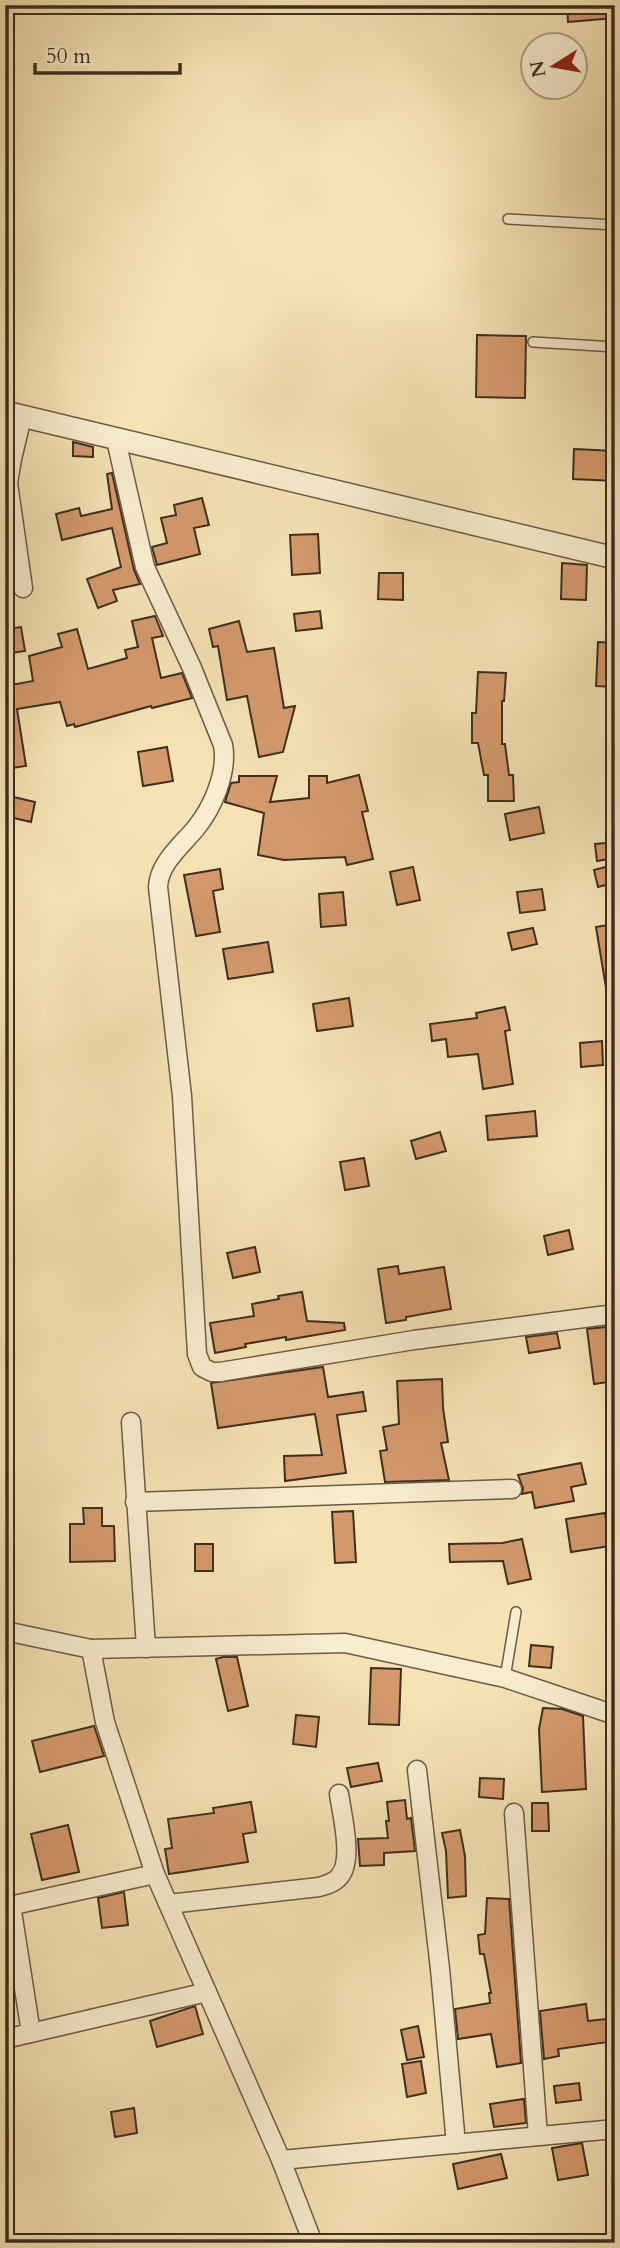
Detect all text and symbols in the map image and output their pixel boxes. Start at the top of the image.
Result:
scale bar [35,32,180,76]
north arrow [518,32,588,102]
text: 50 m [46,42,91,71]
text: N [524,58,553,80]

